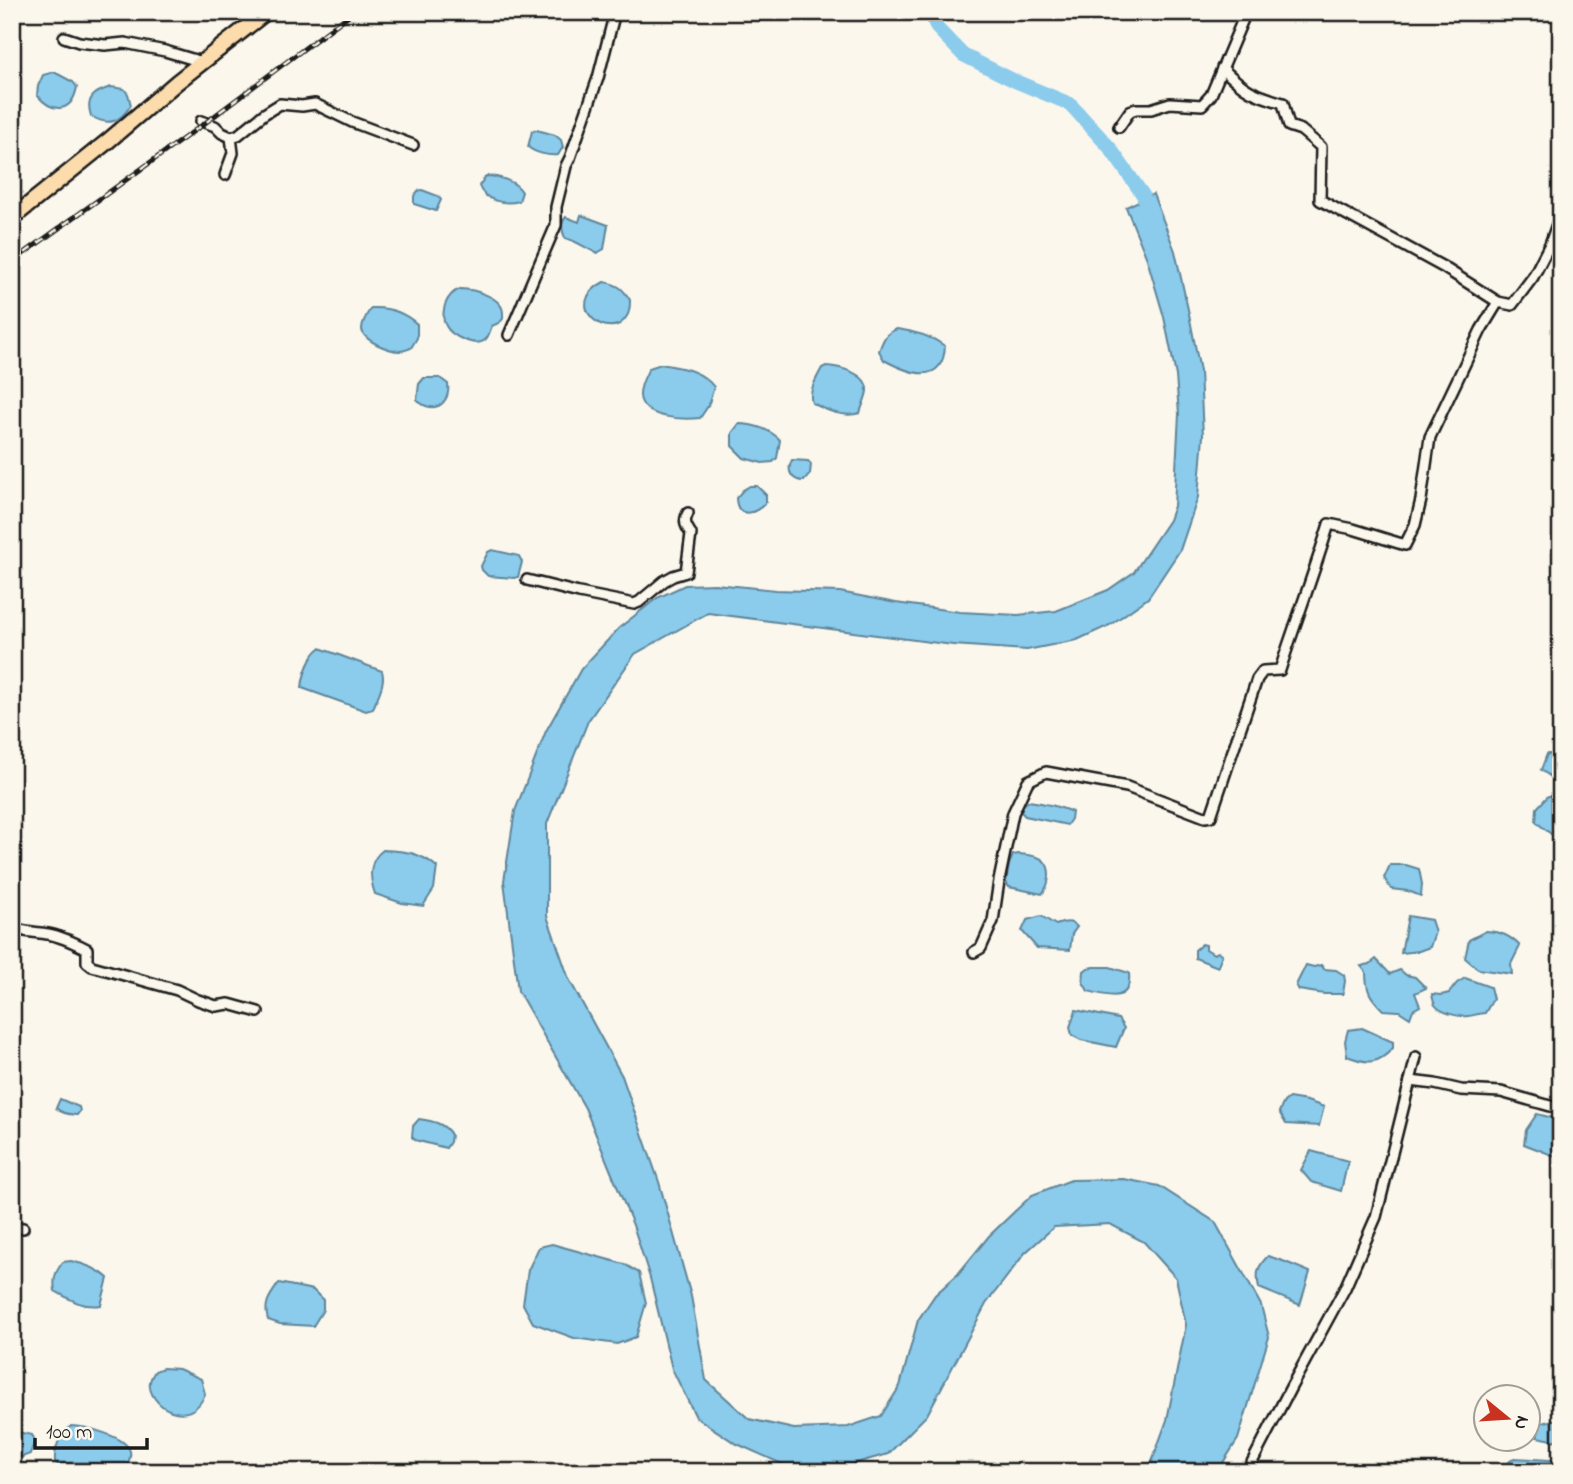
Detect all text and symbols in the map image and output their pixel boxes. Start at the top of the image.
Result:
north arrow [1472,1382,1542,1452]
scale bar [35,1407,147,1451]
text: N [1506,1412,1536,1433]
text: 100 m [46,1418,92,1448]

